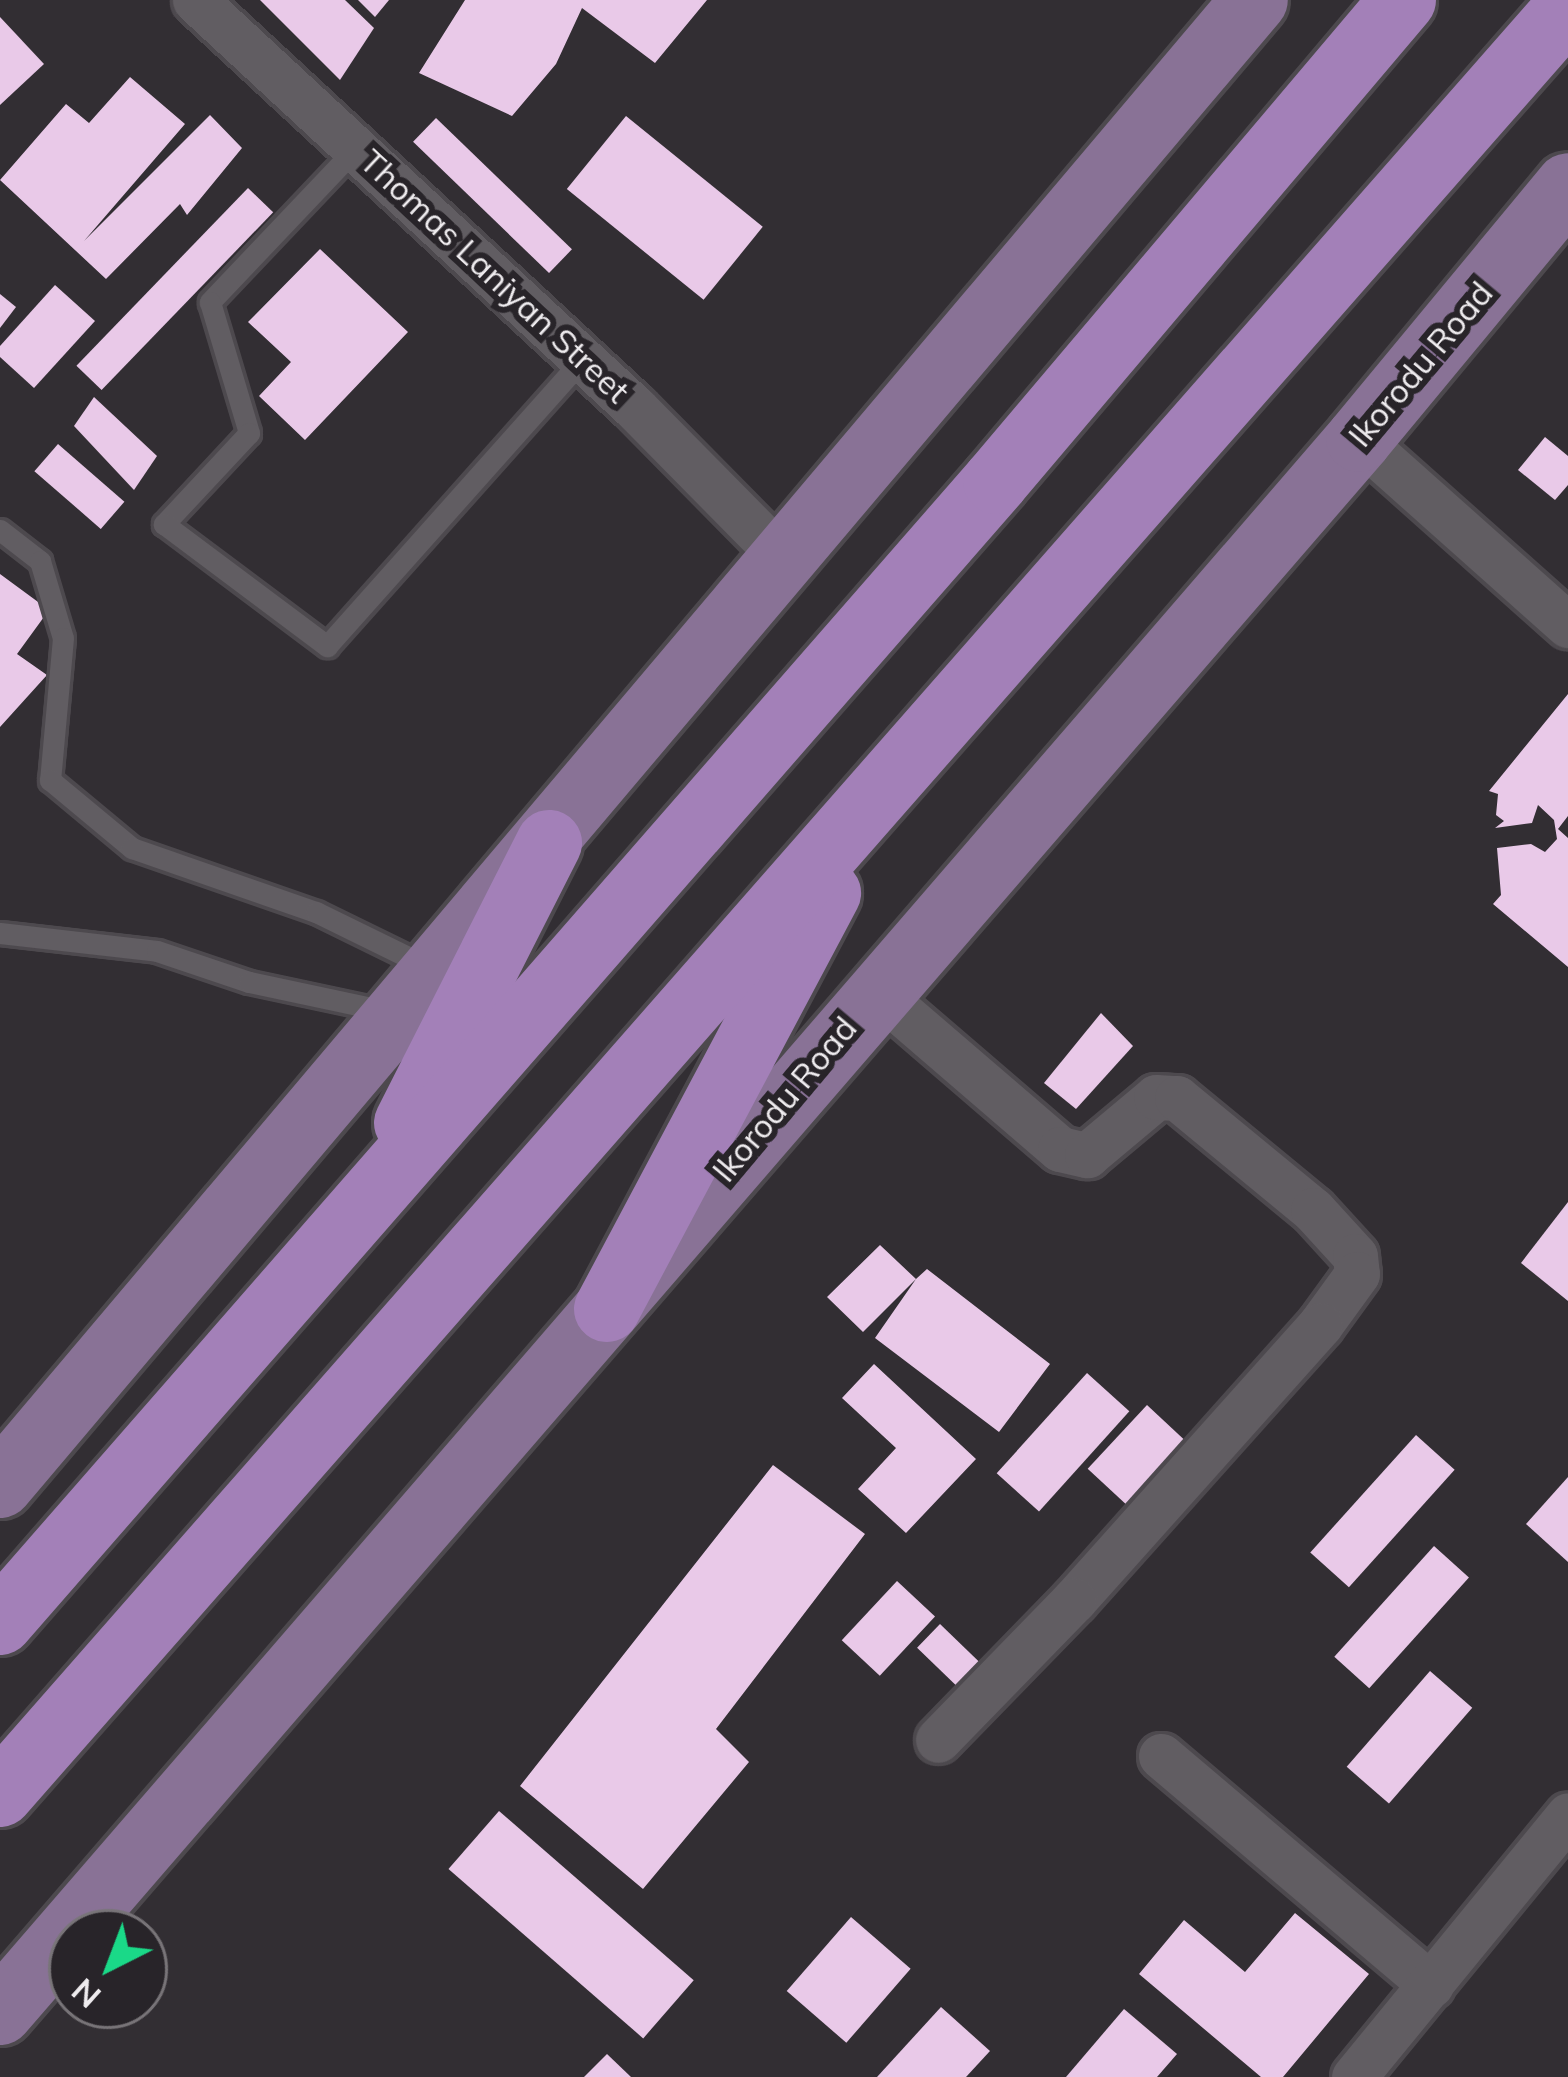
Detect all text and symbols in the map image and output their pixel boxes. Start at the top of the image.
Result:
street label: Thomas Laniyan Street [352,141,638,411]
street label: Ikorodu Road [1340,274,1500,454]
street label: Ikorodu Road [704,1009,864,1189]
north arrow [48,1909,168,2029]
text: N [63,1970,109,2017]

